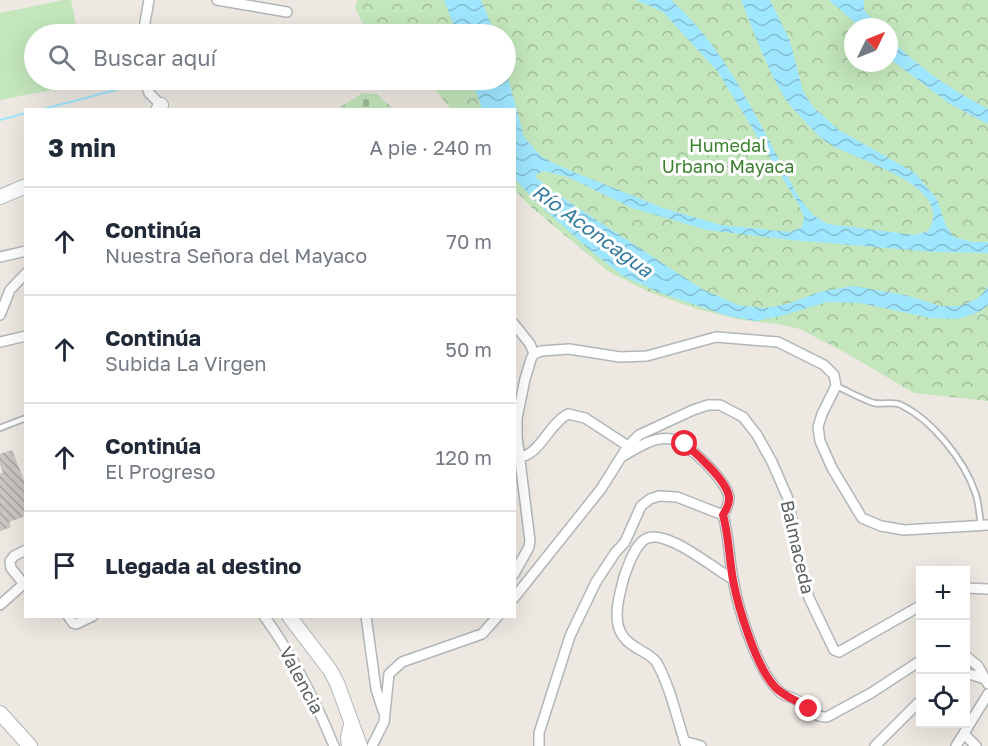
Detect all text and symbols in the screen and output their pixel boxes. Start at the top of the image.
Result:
north arrow [844,18,898,72]
search box [24,24,516,90]
icon: search [45,41,78,74]
text: Buscar aquí [93,44,216,71]
text: 3 min [48,132,116,163]
park label: Humedal Urbano Mayaca [662,134,794,177]
text: A pie · 240 m [369,135,492,159]
water label: Río Aconcagua [528,178,658,283]
text: Continúa [105,216,201,243]
icon: ahead [48,225,81,258]
text: 70 m [446,229,492,253]
text: Nuestra Señora del Mayaco [105,243,367,267]
text: Continúa [105,324,201,351]
icon: ahead [48,333,81,366]
text: 50 m [445,337,492,361]
text: Subida La Virgen [105,351,267,375]
route start [671,430,697,456]
text: Continúa [105,432,201,459]
icon: ahead [48,441,81,474]
text: 120 m [436,445,492,469]
text: El Progreso [105,459,215,483]
street label: Balmaceda [777,498,819,596]
icon: arrive [48,549,81,582]
text: Llegada al destino [105,552,302,579]
map controls [916,566,970,728]
button: + [916,566,970,620]
button: − [916,620,970,674]
street label: Valencia [275,643,329,717]
button: locate [916,674,970,728]
route end [795,695,821,721]

